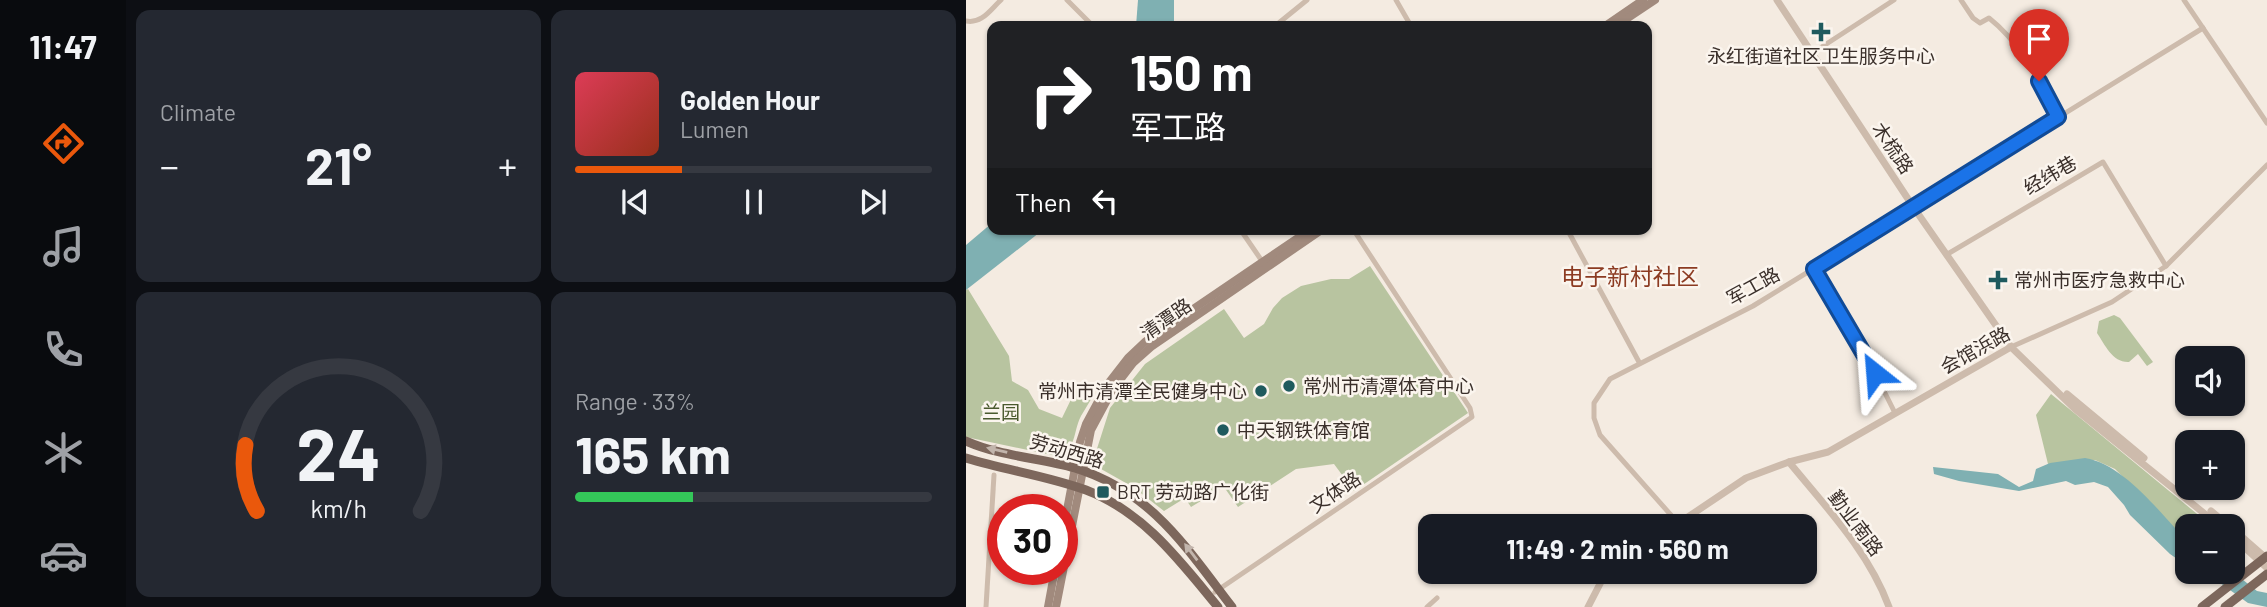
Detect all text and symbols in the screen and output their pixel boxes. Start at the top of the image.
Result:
pin [2009,9,2069,81]
icon: arrive [2020,20,2058,58]
marker: 永红街道社区卫生服务中心 [1811,22,1831,42]
text: 11:47 [29,27,97,65]
text: 150 m [1130,42,1252,101]
place label: 永红街道社区卫生服务中心 [1707,44,1935,67]
icon: right [1015,49,1106,140]
text: Golden Hour [680,84,820,115]
text: Climate [160,98,236,126]
text: 军工路 [1130,107,1226,145]
text: Lumen [680,115,749,143]
street label: 木梳路 [1868,118,1919,178]
icon: directions [39,119,88,168]
text: 21° [305,133,372,195]
text: − [160,142,179,188]
text: + [498,142,517,188]
street label: 经纬巷 [2019,150,2080,199]
icon: left [1086,182,1124,220]
icon: previous [616,183,654,221]
icon: pause [735,183,773,221]
icon: next [854,183,892,221]
text: Then [1015,186,1072,217]
icon: music [39,222,88,271]
district label: 电子新村社区 [1561,262,1699,290]
street label: 军工路 [1722,262,1783,309]
place label: 常州市医疗急救中心 [2014,268,2185,291]
marker: 常州市医疗急救中心 [1988,270,2008,290]
street label: 清潭路 [1136,293,1196,344]
street label: 会馆浜路 [1936,321,2014,378]
icon: phone [39,325,88,374]
position arrow [1838,336,1912,410]
map controls [2175,346,2245,584]
button: sound [2175,346,2245,416]
place label: 常州市清潭体育中心 [1303,374,1474,397]
marker: 常州市清潭体育中心 [1281,378,1297,394]
place label: 常州市清潭全民健身中心 [1038,379,1247,402]
marker: 常州市清潭全民健身中心 [1253,383,1269,399]
text: Range · 33% [575,387,695,415]
park label: 兰园 [982,400,1020,423]
text: 24 [296,408,381,496]
place label: 中天钢铁体育馆 [1237,418,1370,441]
text: 165 km [575,422,731,484]
marker: 中天钢铁体育馆 [1215,422,1231,438]
icon: climate [39,428,88,477]
street label: 劳动西路 [1027,429,1107,472]
button: + [2175,430,2245,500]
one-way arrow [986,444,1008,455]
street label: 文体路 [1305,466,1365,517]
place label: BRT 劳动路广化街 [1117,480,1269,503]
marker: BRT 劳动路广化街 [1095,484,1111,500]
street label: 勤业南路 [1824,485,1888,560]
text: km/h [310,492,367,522]
speed limit sign: 30 [987,494,1078,585]
button: − [2175,514,2245,584]
icon: car [39,531,88,580]
text: 11:49 · 2 min · 560 m [1506,533,1729,564]
one-way arrow [1184,543,1198,562]

